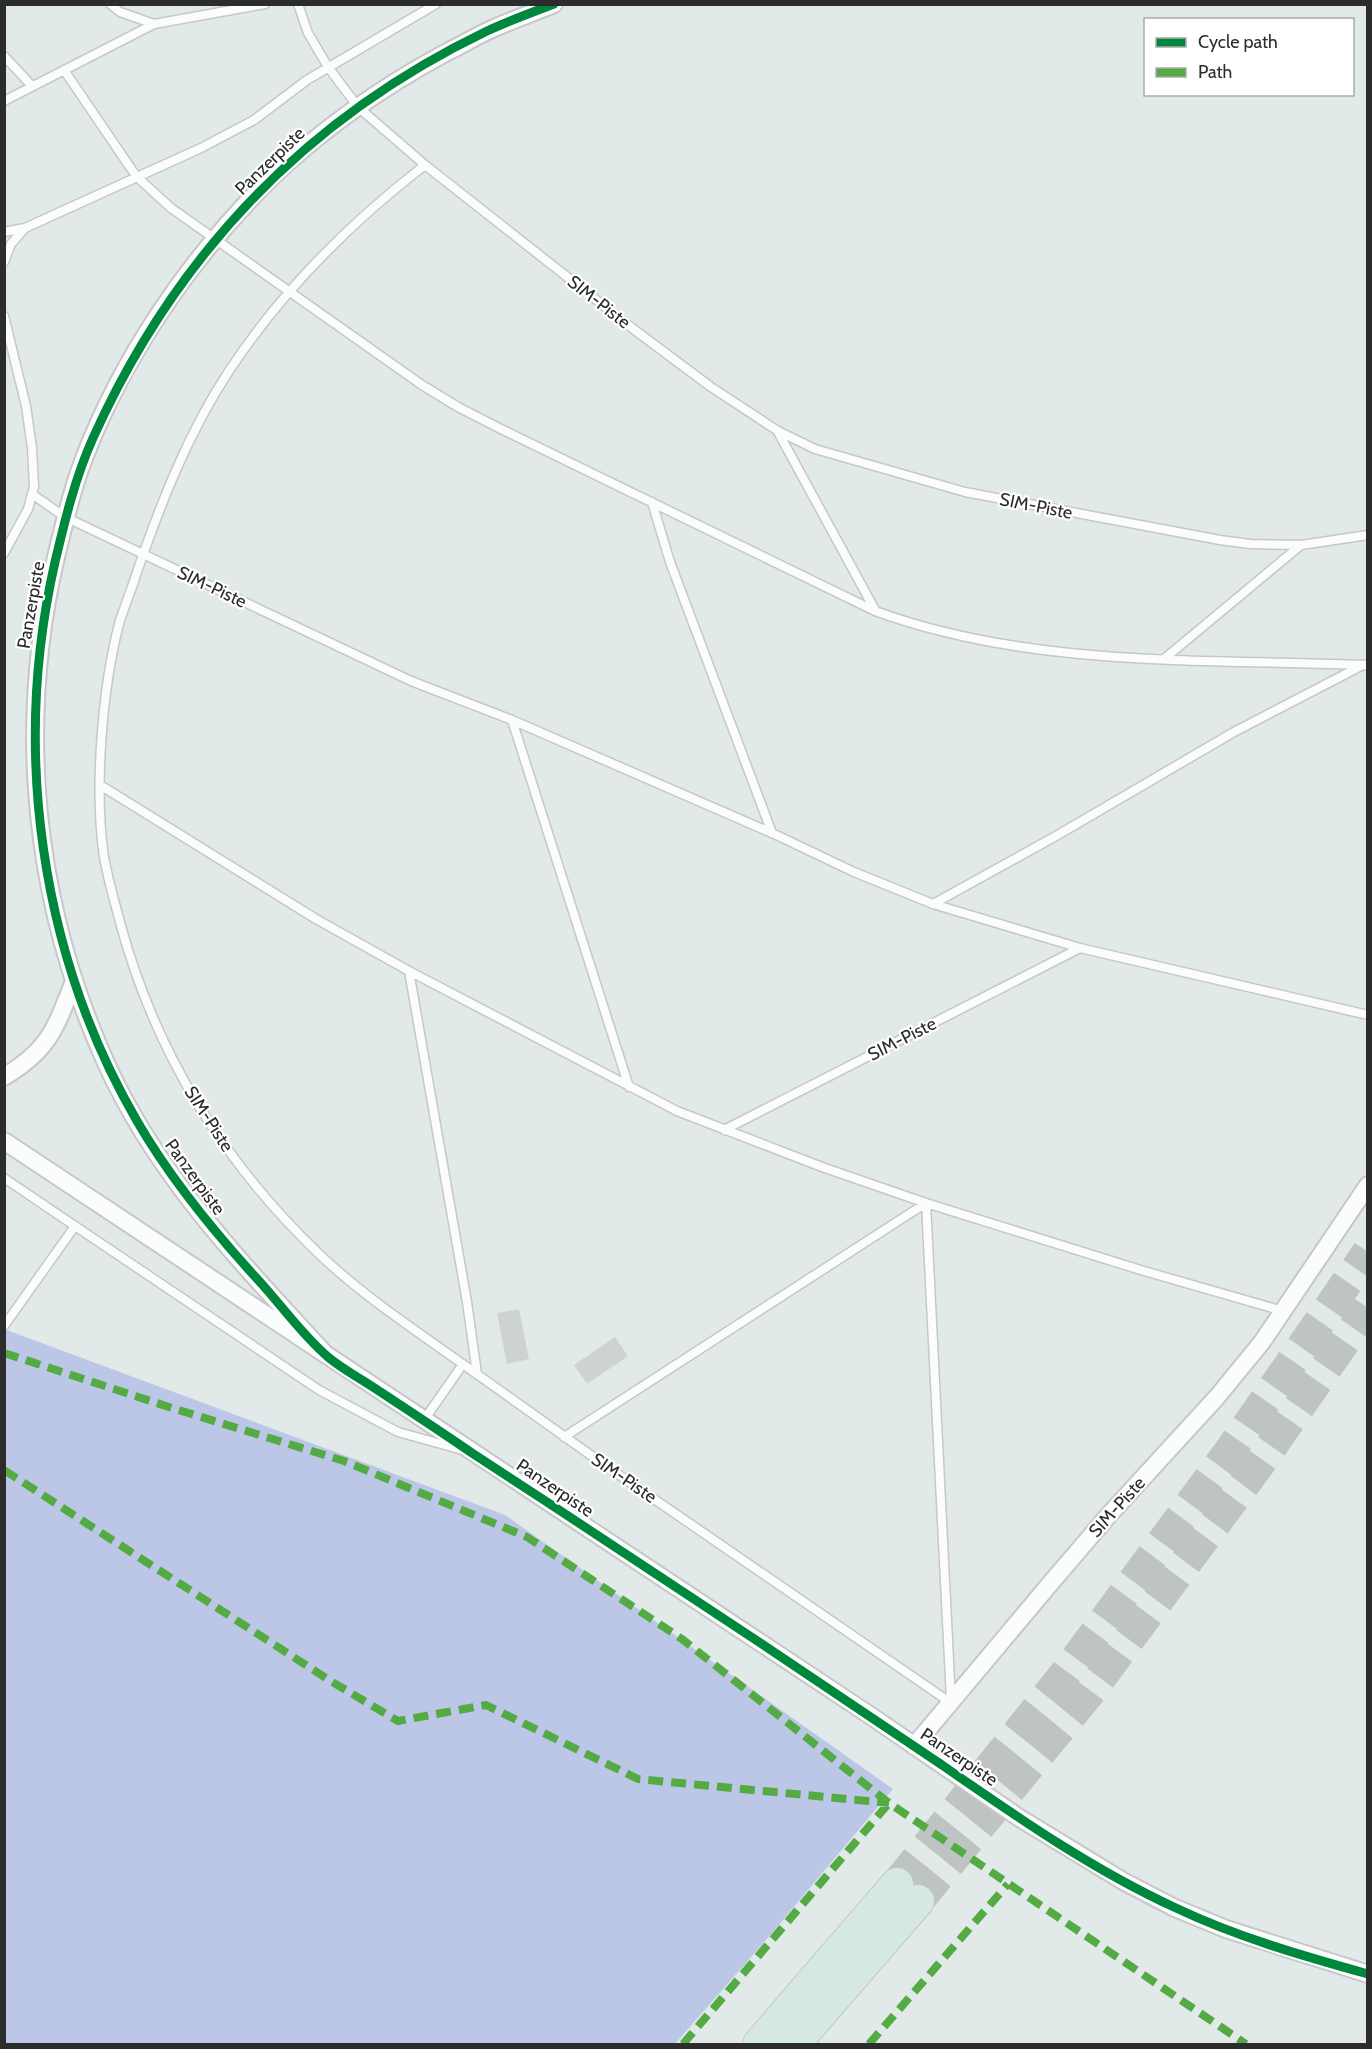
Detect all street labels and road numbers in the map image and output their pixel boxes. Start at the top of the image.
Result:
street label: Panzerpiste [231,122,309,200]
street label: SIM-Piste [563,271,635,333]
street label: SIM-Piste [998,488,1074,524]
street label: Panzerpiste [12,560,50,650]
street label: SIM-Piste [174,561,250,613]
street label: SIM-Piste [864,1012,940,1066]
street label: SIM-Piste [180,1082,238,1156]
street label: Panzerpiste [160,1135,230,1219]
street label: SIM-Piste [587,1448,661,1508]
street label: Panzerpiste [512,1454,598,1522]
street label: SIM-Piste [1084,1472,1150,1542]
street label: Panzerpiste [916,1723,1002,1791]

